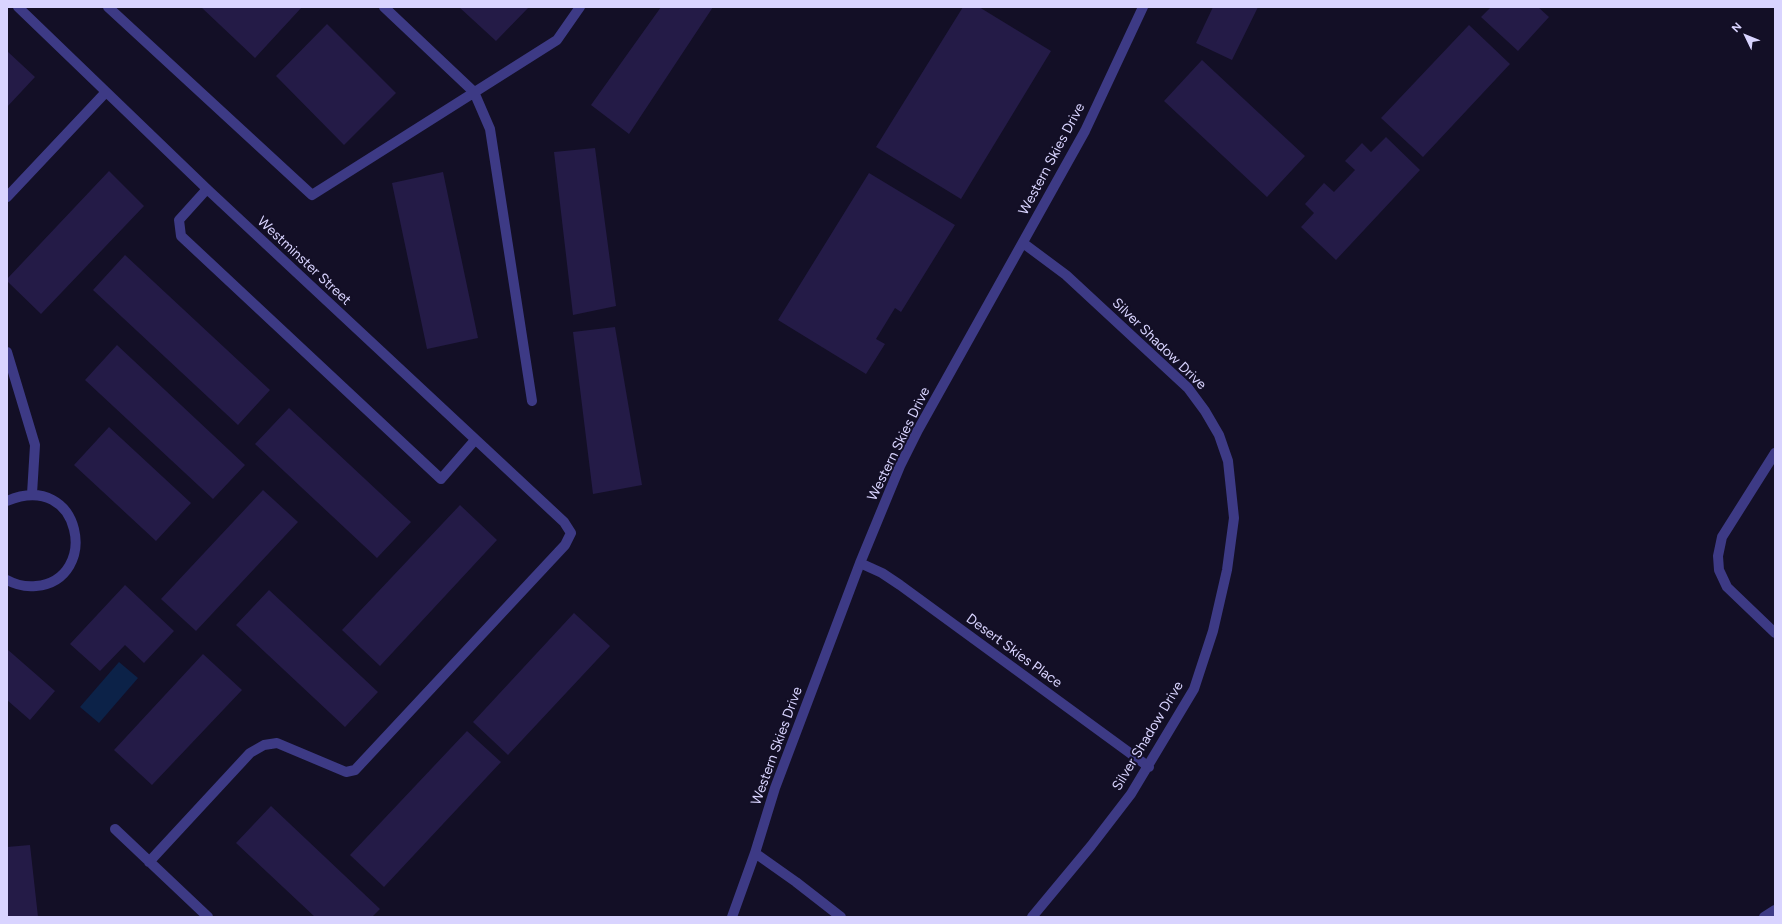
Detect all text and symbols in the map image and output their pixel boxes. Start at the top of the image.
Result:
north arrow [1726,16,1766,56]
text: N [1729,20,1745,35]
street label: Western Skies Drive [1015,100,1089,218]
street label: Westminster Street [254,213,354,309]
street label: Silver Shadow Drive [1108,295,1210,393]
street label: Western Skies Drive [864,384,934,504]
street label: Desert Skies Place [963,610,1065,692]
street label: Silver Shadow Drive [1109,678,1187,794]
street label: Western Skies Drive [748,685,806,807]

